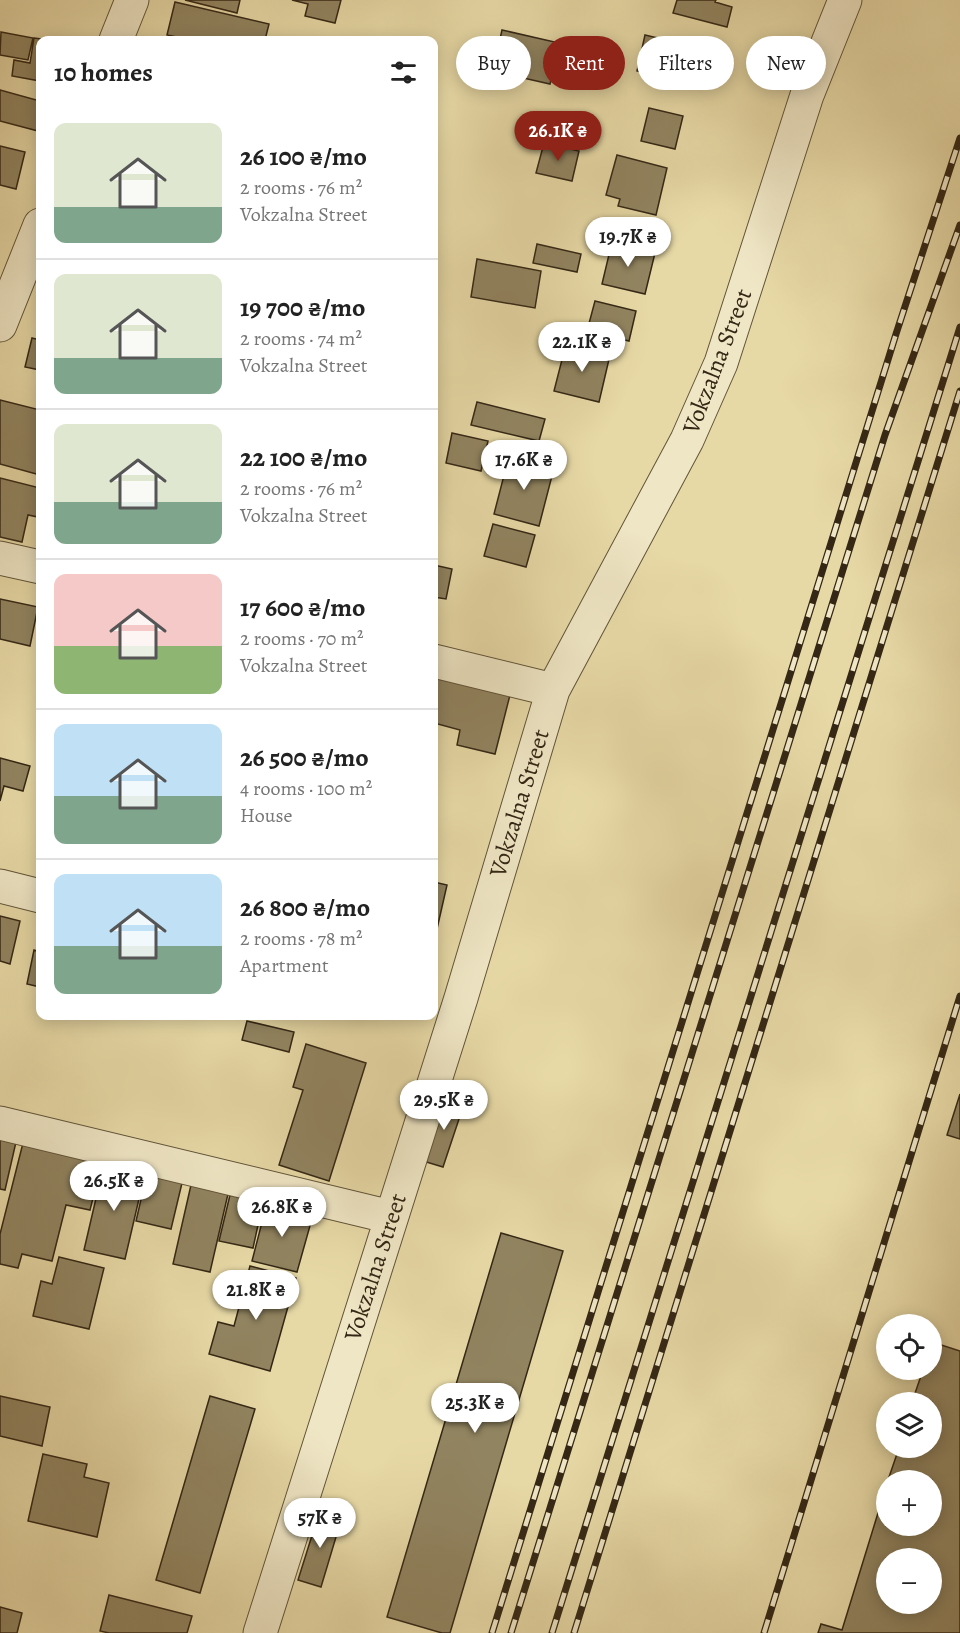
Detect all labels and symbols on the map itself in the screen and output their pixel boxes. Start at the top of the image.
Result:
pin: 26.1K ₴ [503,111,613,162]
pin: 19.7K ₴ [573,217,683,268]
street label: Vokzalna Street [674,284,759,439]
pin: 22.1K ₴ [527,322,637,373]
pin: 17.6K ₴ [469,440,579,491]
street label: Vokzalna Street [481,725,557,882]
pin: 29.5K ₴ [389,1080,499,1131]
pin: 26.5K ₴ [59,1161,169,1212]
pin: 26.8K ₴ [227,1187,337,1238]
street label: Vokzalna Street [336,1189,414,1346]
pin: 21.8K ₴ [201,1270,311,1321]
pin: 25.3K ₴ [420,1383,530,1434]
pin: 57K ₴ [278,1498,362,1549]

